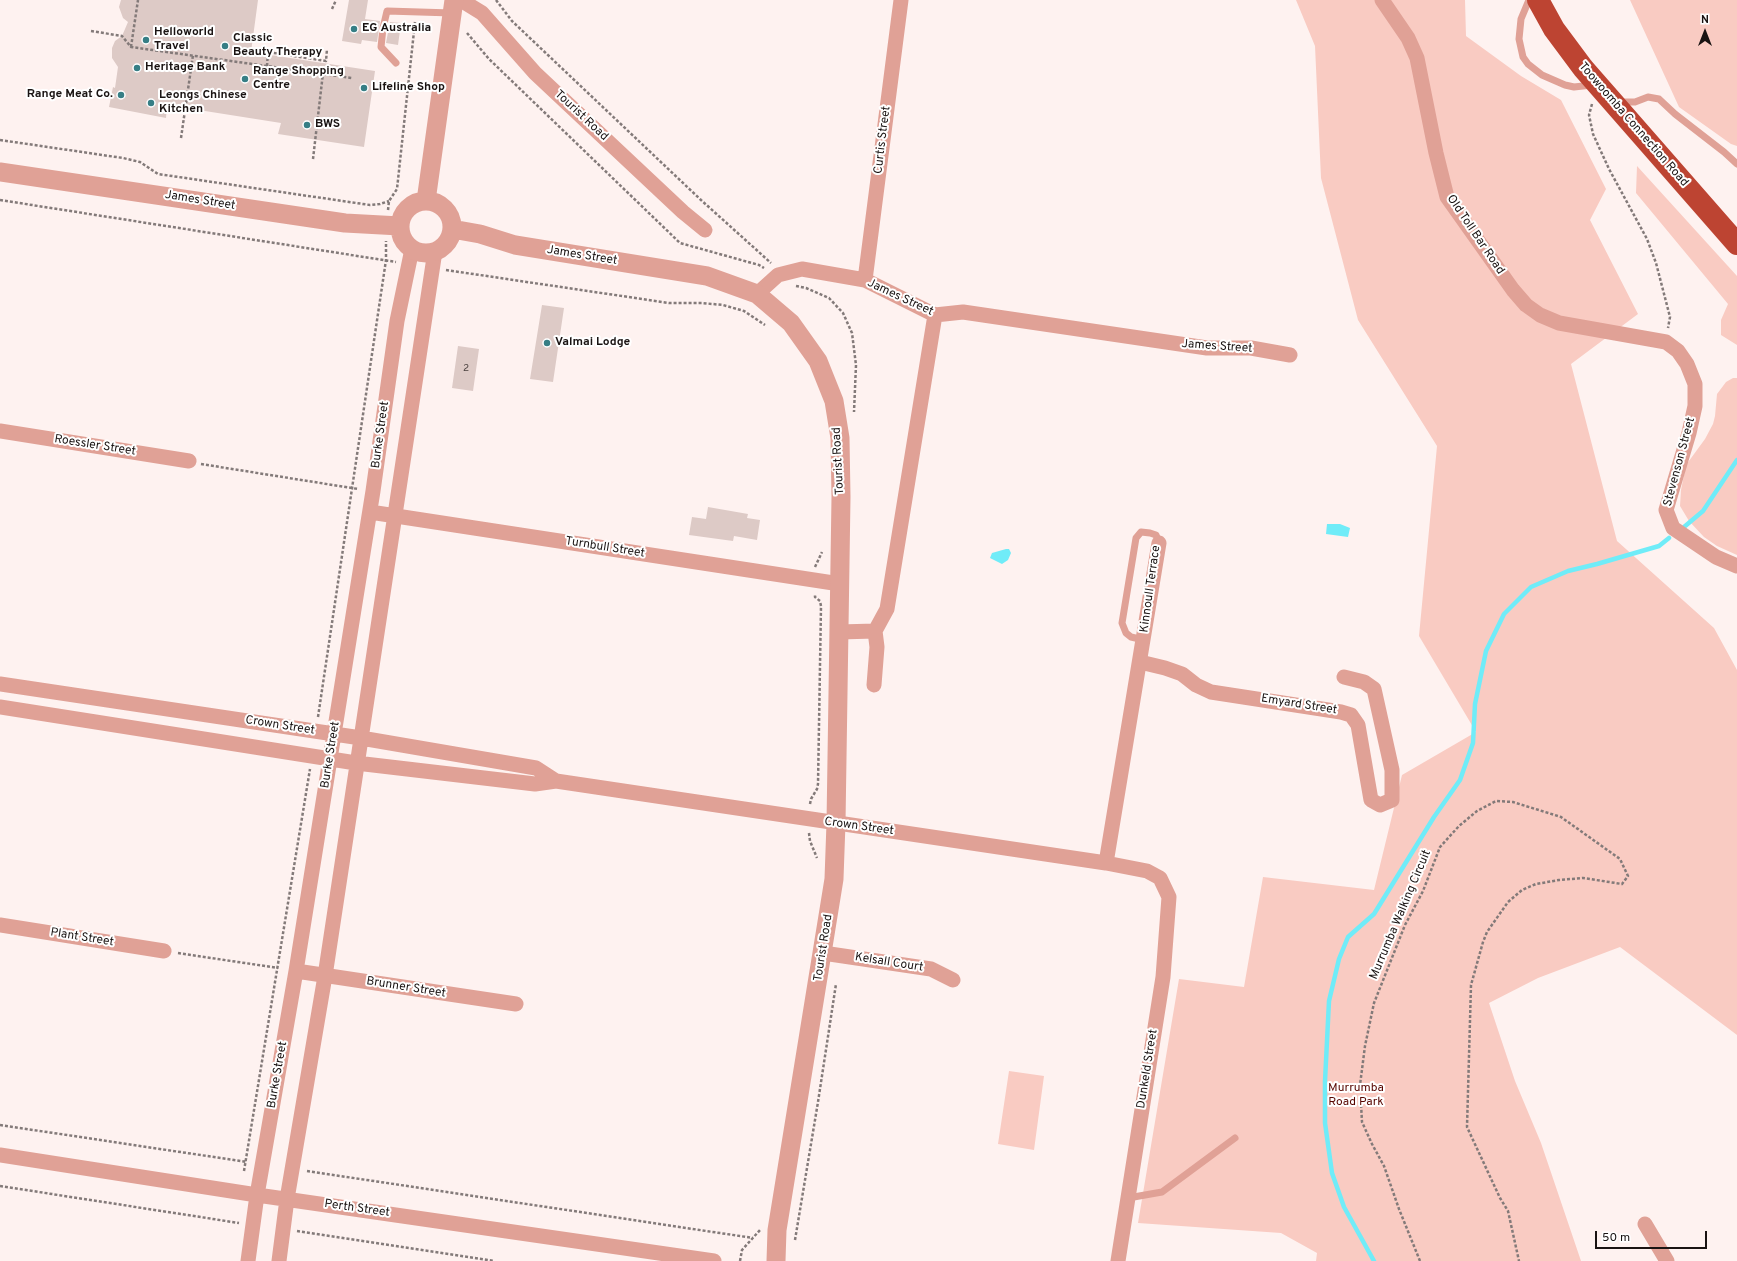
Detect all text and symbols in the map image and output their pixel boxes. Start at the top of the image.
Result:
north arrow [1685,12,1725,52]
text: N [1701,13,1709,27]
place label: EG Australia [362,22,431,36]
marker: EG Australia [349,24,359,34]
place label: Helloworld Travel [154,26,214,54]
place label: Classic Beauty Therapy [233,32,322,60]
marker: Helloworld Travel [141,35,151,45]
marker: Classic Beauty Therapy [220,41,230,51]
street label: Toowoomba Connection Road [1575,60,1691,190]
place label: Heritage Bank [145,61,226,75]
marker: Heritage Bank [132,63,142,73]
place label: Range Shopping Centre [253,65,344,93]
marker: Range Shopping Centre [240,74,250,84]
place label: Lifeline Shop [372,81,445,95]
marker: Lifeline Shop [359,83,369,93]
place label: Range Meat Co. [27,88,113,102]
street label: Tourist Road [551,88,611,144]
place label: Leongs Chinese Kitchen [159,89,247,117]
marker: Range Meat Co. [116,90,126,100]
marker: Leongs Chinese Kitchen [146,98,156,108]
street label: Curtis Street [872,105,894,175]
place label: BWS [315,118,340,132]
marker: BWS [302,120,312,130]
street label: James Street [164,188,236,214]
street label: Old Toll Bar Road [1443,192,1507,278]
street label: James Street [546,243,618,269]
street label: James Street [865,276,935,320]
place label: Valmai Lodge [555,336,630,350]
street label: James Street [1181,337,1253,357]
marker: Valmai Lodge [542,338,552,348]
house number: 2 [463,363,469,375]
street label: Burke Street [369,401,393,469]
street label: Stevenson Street [1661,416,1699,508]
street label: Tourist Road [830,427,848,495]
street label: Roessler Street [53,432,137,460]
street label: Turnbull Street [564,535,646,561]
street label: Kinnoull Terrace [1138,544,1164,634]
street label: Emyard Street [1260,692,1338,718]
street label: Crown Street [244,713,316,739]
street label: Burke Street [319,720,343,790]
street label: Crown Street [823,815,895,839]
street label: Murrumba Walking Circuit [1367,848,1435,982]
street label: Tourist Road [812,913,836,983]
street label: Plant Street [49,926,115,950]
street label: Kelsall Court [854,951,924,975]
street label: Brunner Street [365,975,447,1001]
street label: Dunkeld Street [1135,1028,1161,1110]
street label: Burke Street [265,1040,291,1110]
park label: Murrumba Road Park [1328,1082,1384,1110]
street label: Perth Street [323,1197,391,1221]
scale bar [1597,1223,1709,1249]
text: 50 m [1602,1230,1630,1246]

